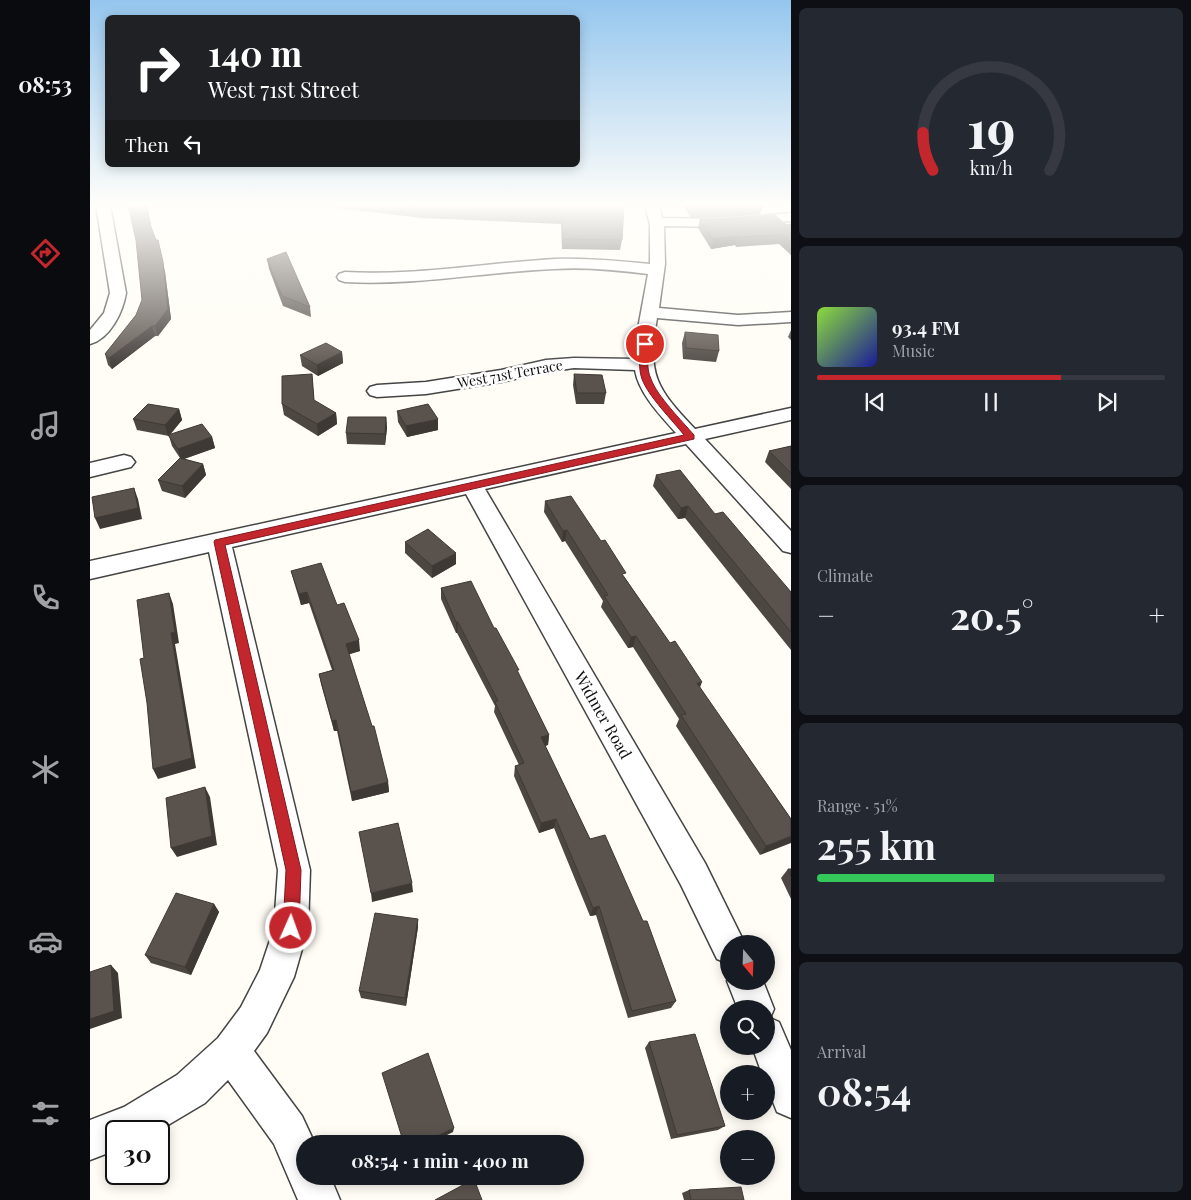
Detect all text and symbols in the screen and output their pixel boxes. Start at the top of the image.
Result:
text: 140 m [208,29,302,76]
icon: right [125,35,190,100]
text: 08:53 [18,69,72,99]
text: West 71st Street [208,74,359,104]
text: 19 [967,93,1015,162]
icon: left [179,130,207,158]
text: Then [125,131,169,157]
text: km/h [970,156,1013,179]
icon: directions [28,236,63,271]
text: 93.4 FM [892,314,960,340]
pin [624,323,666,365]
icon: arrive [631,330,659,358]
text: Music [892,340,935,361]
street label: West 71st Terrace [455,355,564,392]
icon: previous [861,388,889,416]
icon: pause [977,388,1005,416]
icon: next [1093,388,1121,416]
icon: music [28,408,63,443]
text: Climate [817,565,873,586]
icon: phone [28,580,63,615]
text: 20.5° [950,589,1033,640]
text: − [817,596,835,633]
text: + [1149,596,1165,633]
street label: Widmer Road [569,666,637,762]
icon: climate [28,752,63,787]
text: Range · 51% [817,795,898,816]
text: 255 km [817,819,936,870]
position arrow [264,901,316,953]
icon: car [28,924,63,959]
north arrow [720,935,775,990]
map controls [720,935,775,1185]
button: search [720,1000,775,1055]
text: Arrival [817,1041,866,1062]
button: + [720,1065,775,1120]
text: 08:54 [817,1065,911,1116]
icon: filters [28,1096,63,1131]
speed limit sign: 30 [105,1120,170,1185]
button: − [720,1130,775,1185]
text: 08:54 · 1 min · 400 m [351,1147,529,1173]

